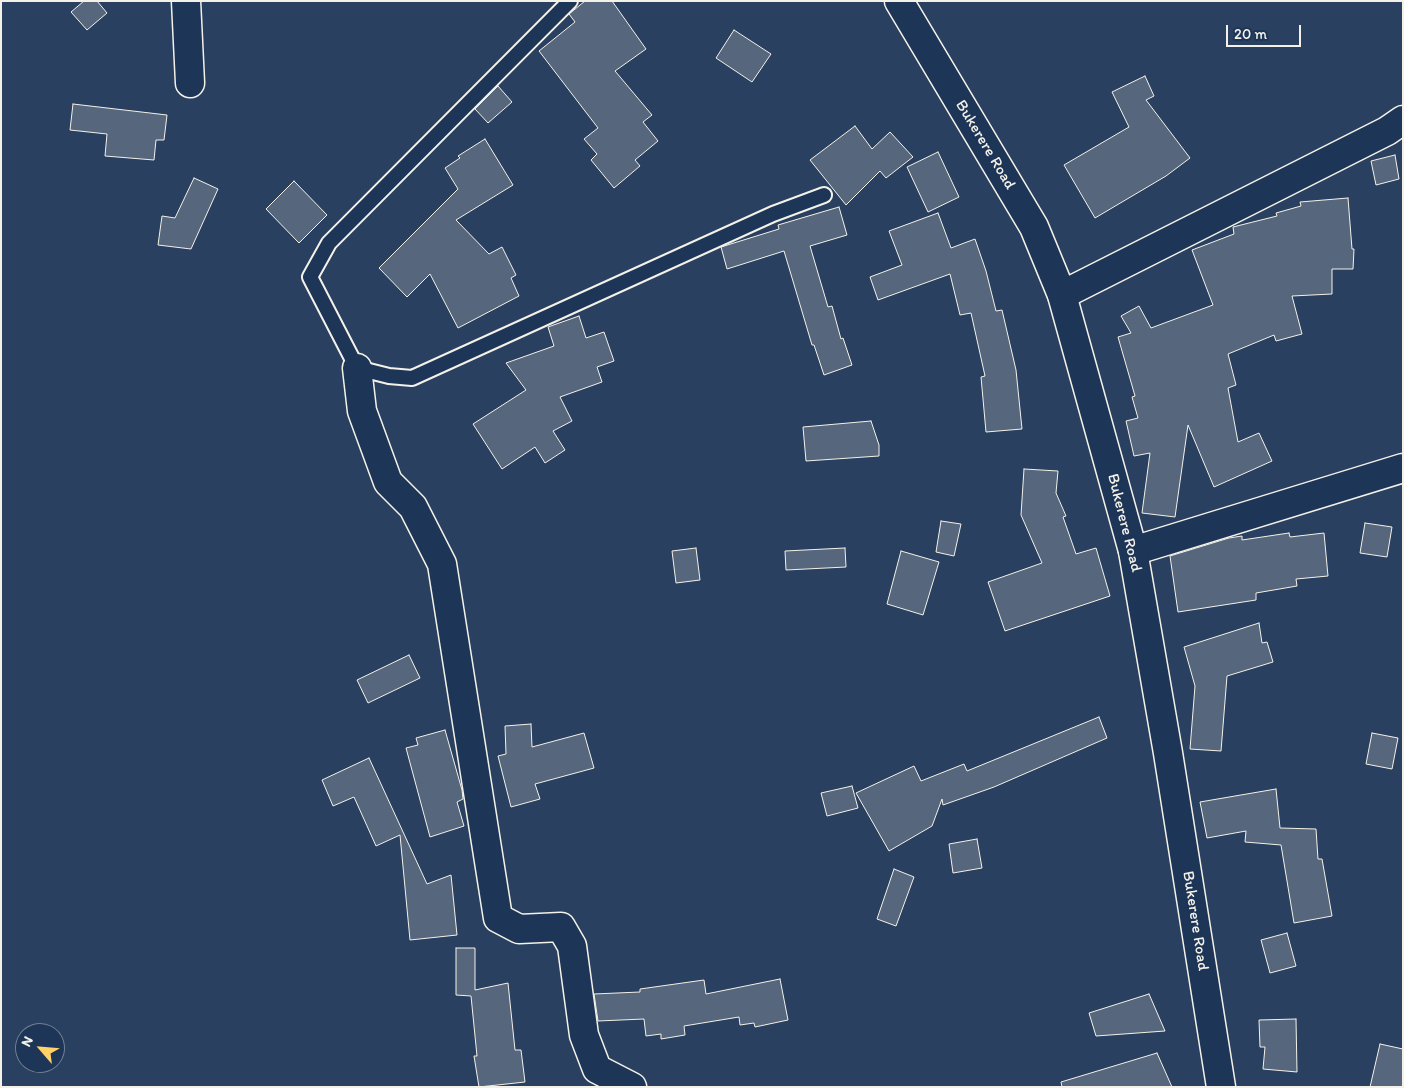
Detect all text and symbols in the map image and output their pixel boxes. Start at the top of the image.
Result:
scale bar [1229,15,1304,47]
text: 20 m [1234,25,1267,43]
street label: Bukerere Road [951,97,1019,193]
street label: Bukerere Road [1102,472,1146,574]
street label: Bukerere Road [1178,870,1212,972]
north arrow [15,1023,65,1073]
text: N [17,1033,37,1049]

